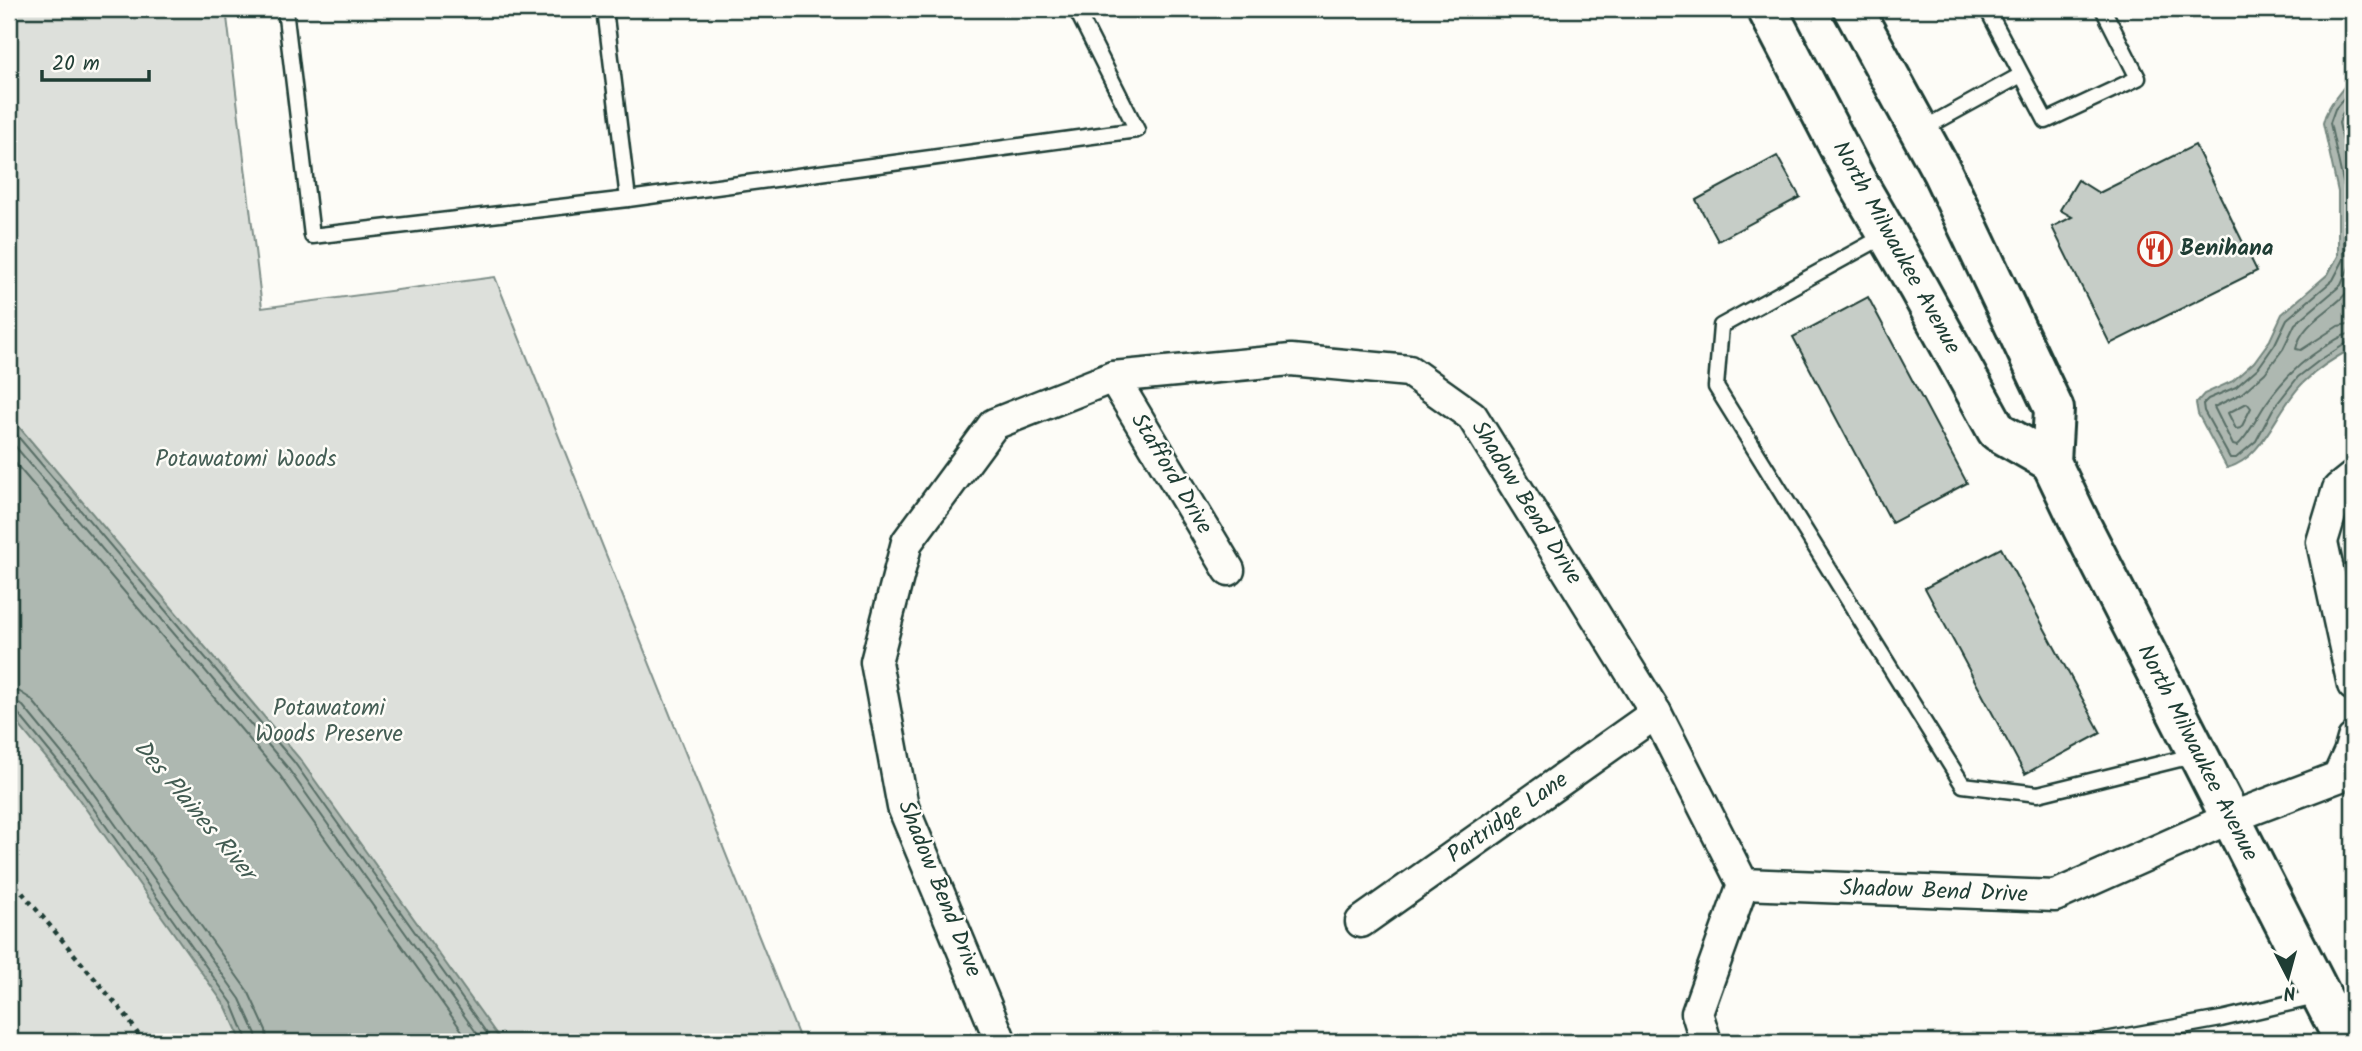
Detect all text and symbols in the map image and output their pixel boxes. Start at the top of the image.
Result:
scale bar [42,38,149,82]
text: 20 m [52,48,100,81]
street label: North Milwaukee Avenue [1822,135,1970,361]
restaurant icon: Benihana [2136,230,2174,268]
place label: Benihana [2180,231,2274,267]
street label: Stafford Drive [1121,406,1221,542]
street label: Shadow Bend Drive [1461,414,1591,592]
park label: Potawatomi Woods [155,442,337,478]
street label: North Milwaukee Avenue [2127,638,2267,868]
park label: Potawatomi Woods Preserve [255,691,403,753]
water label: Des Plaines River [123,731,268,893]
street label: Partridge Lane [1440,763,1576,873]
street label: Shadow Bend Drive [887,795,991,983]
street label: Shadow Bend Drive [1839,871,2029,913]
north arrow [2254,942,2324,1012]
text: N [2282,976,2297,1007]

